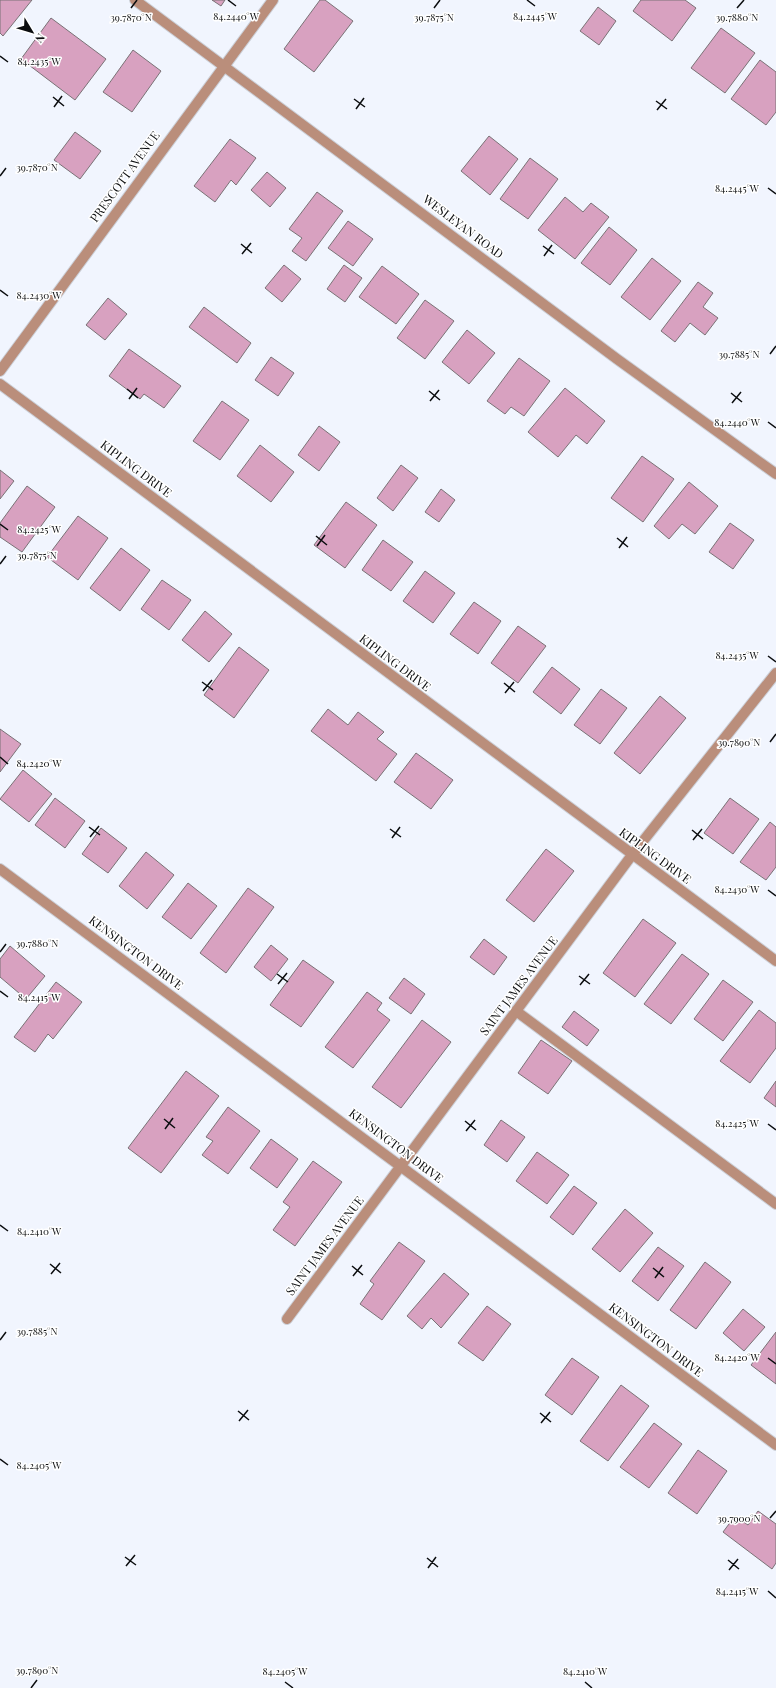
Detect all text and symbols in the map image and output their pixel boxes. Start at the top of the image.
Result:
text: 84.2440°W [213,9,260,23]
text: 84.2445°W [513,9,558,23]
text: 39.7870°N [110,10,152,24]
text: 39.7875°N [414,10,454,24]
text: 39.7880°N [716,10,758,24]
north arrow [12,12,52,52]
text: N [32,31,49,46]
text: 84.2435°W [17,54,62,68]
street label: PRESCOTT AVENUE [86,128,163,225]
text: 39.7870°N [16,160,58,174]
text: 84.2445°W [715,181,760,195]
street label: WESLEYAN ROAD [419,190,507,262]
text: 84.2430°W [17,288,62,302]
text: 39.7885°N [718,347,760,361]
text: 84.2440°W [714,415,761,429]
street label: KIPLING DRIVE [98,436,175,500]
text: 84.2425°W [17,522,62,536]
text: 39.7875°N [17,548,57,562]
street label: KIPLING DRIVE [357,630,434,694]
text: 84.2435°W [715,648,760,662]
text: 39.7890°N [718,735,760,749]
text: 84.2420°W [16,756,63,770]
street label: KIPLING DRIVE [616,824,695,887]
text: 84.2430°W [715,882,760,896]
street label: KENSINGTON DRIVE [86,912,187,993]
street label: SAINT JAMES AVENUE [476,933,561,1038]
text: 39.7880°N [16,936,58,950]
text: 84.2415°W [18,990,61,1004]
street label: KENSINGTON DRIVE [346,1105,447,1186]
text: 84.2425°W [715,1116,760,1130]
street label: SAINT JAMES AVENUE [282,1193,367,1298]
text: 84.2410°W [17,1224,62,1238]
street label: KENSINGTON DRIVE [606,1299,707,1380]
text: 39.7885°N [16,1324,58,1338]
text: 84.2420°W [714,1350,761,1364]
text: 84.2405°W [17,1458,62,1472]
text: 39.7900°N [717,1511,761,1525]
text: 84.2415°W [716,1584,759,1598]
text: 39.7890°N [16,1663,58,1677]
text: 84.2405°W [263,1664,308,1678]
text: 84.2410°W [563,1664,608,1678]

